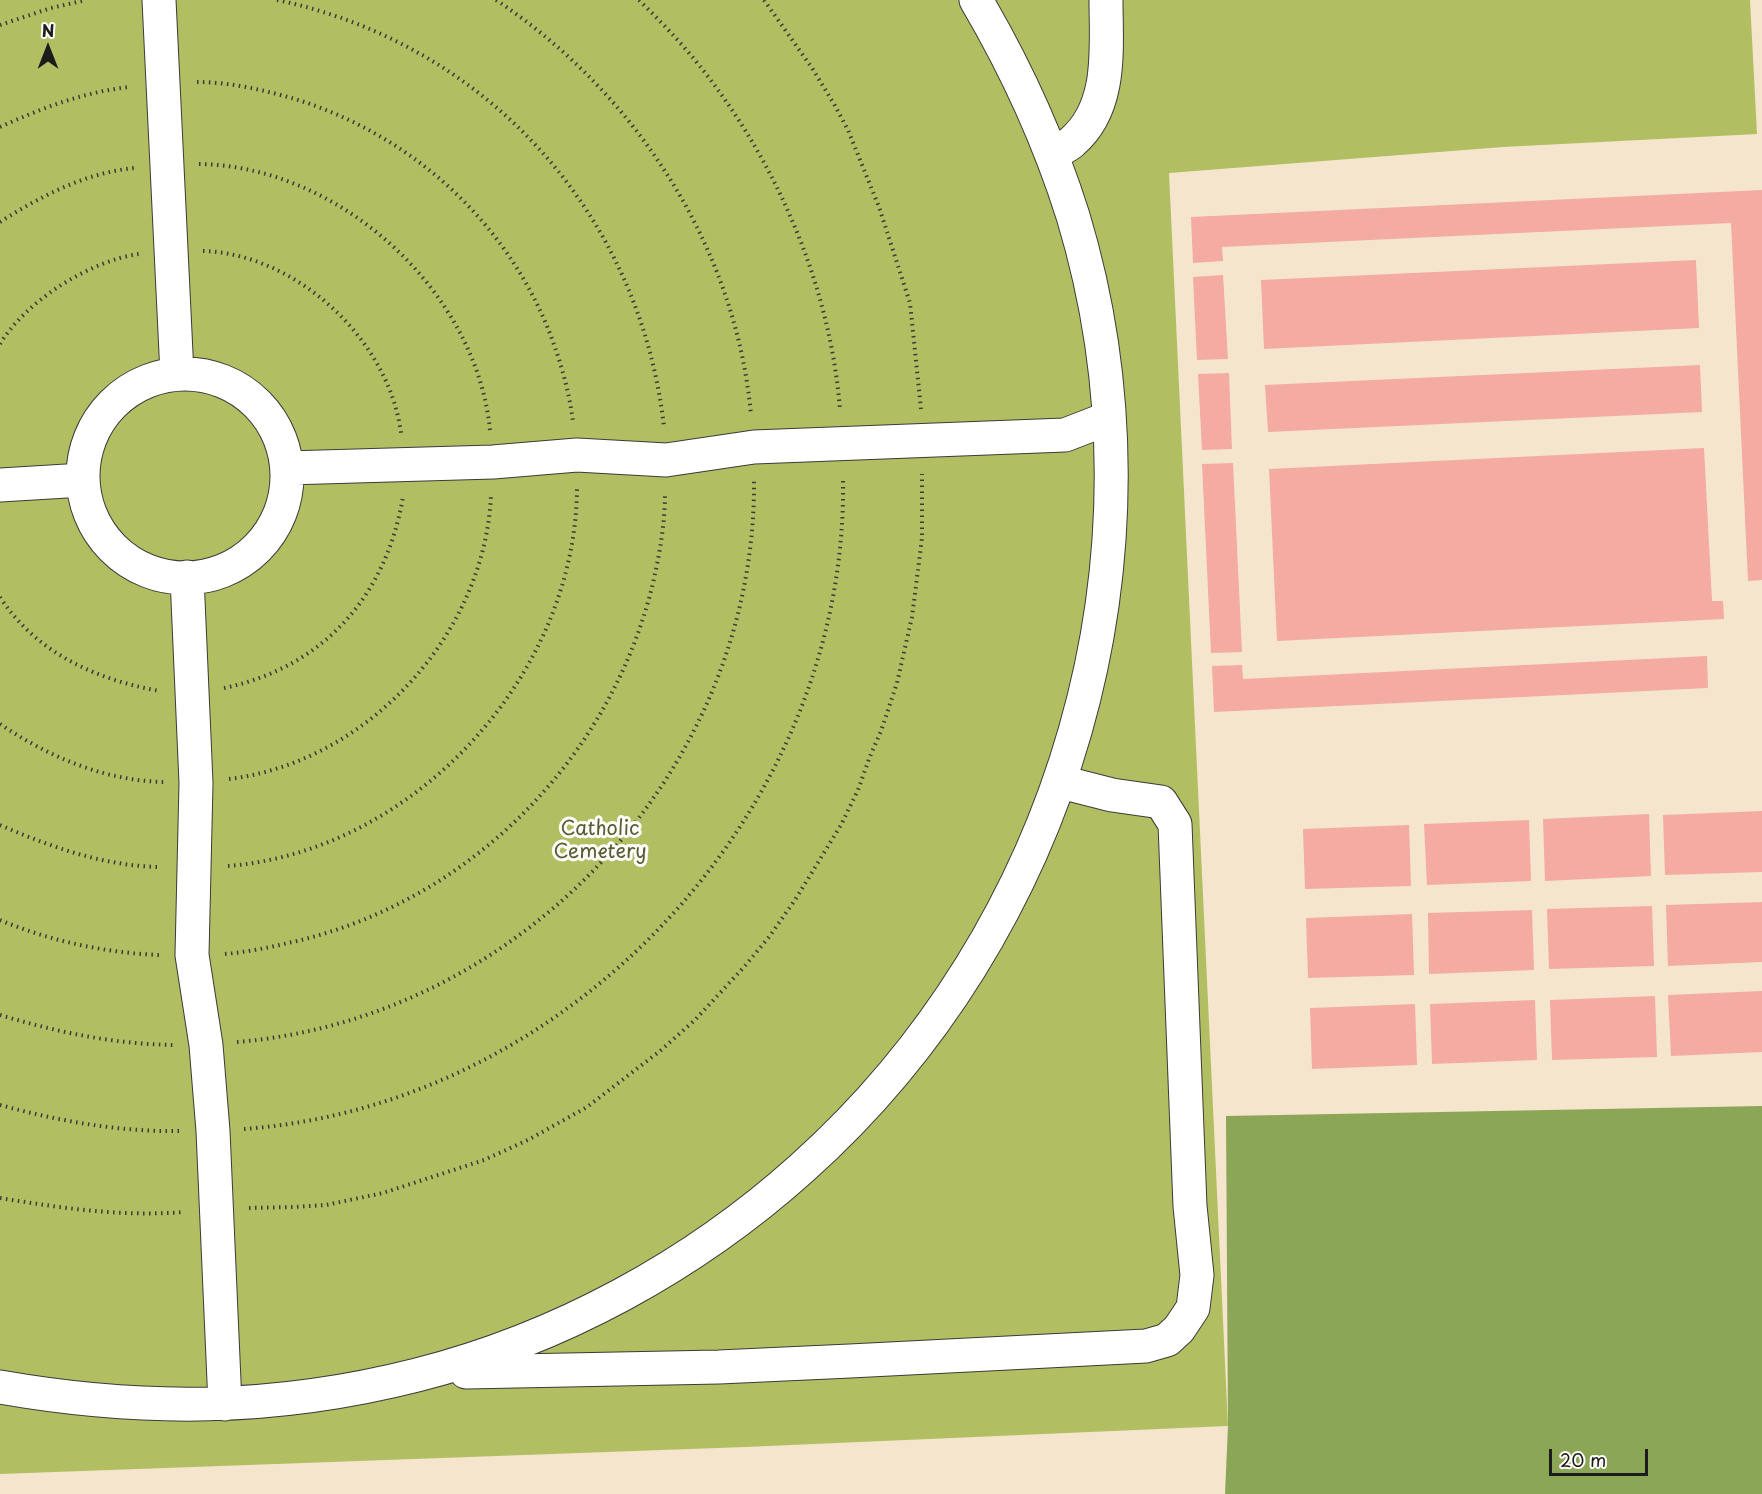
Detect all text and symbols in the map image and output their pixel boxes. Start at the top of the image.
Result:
north arrow [18,18,78,78]
text: N [42,18,54,42]
park label: Catholic Cemetery [553,817,647,864]
scale bar [1552,1437,1651,1475]
text: 20 m [1560,1446,1606,1473]

